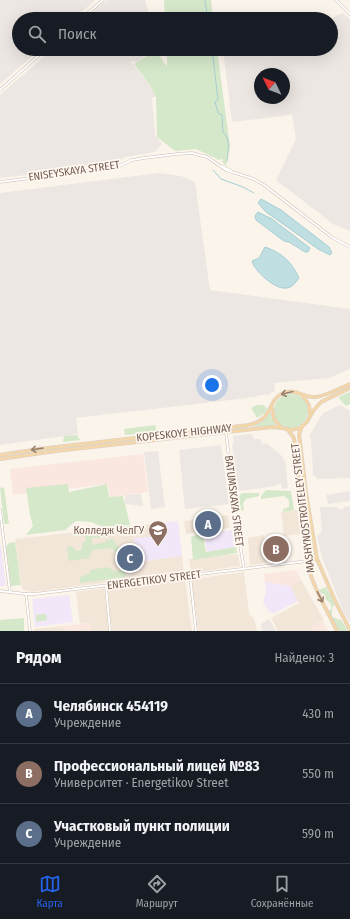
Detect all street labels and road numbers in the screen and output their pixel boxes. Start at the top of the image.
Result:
street label: ENISEYSKAYA STREET [27,158,121,184]
street label: KOPESKOYE HIGHWAY [136,421,233,444]
street label: MASHYNOSTROITELEY STREET [288,441,317,574]
street label: BATUMSKAYA STREET [222,455,246,548]
street label: ENERGETIKOV STREET [106,568,203,592]

